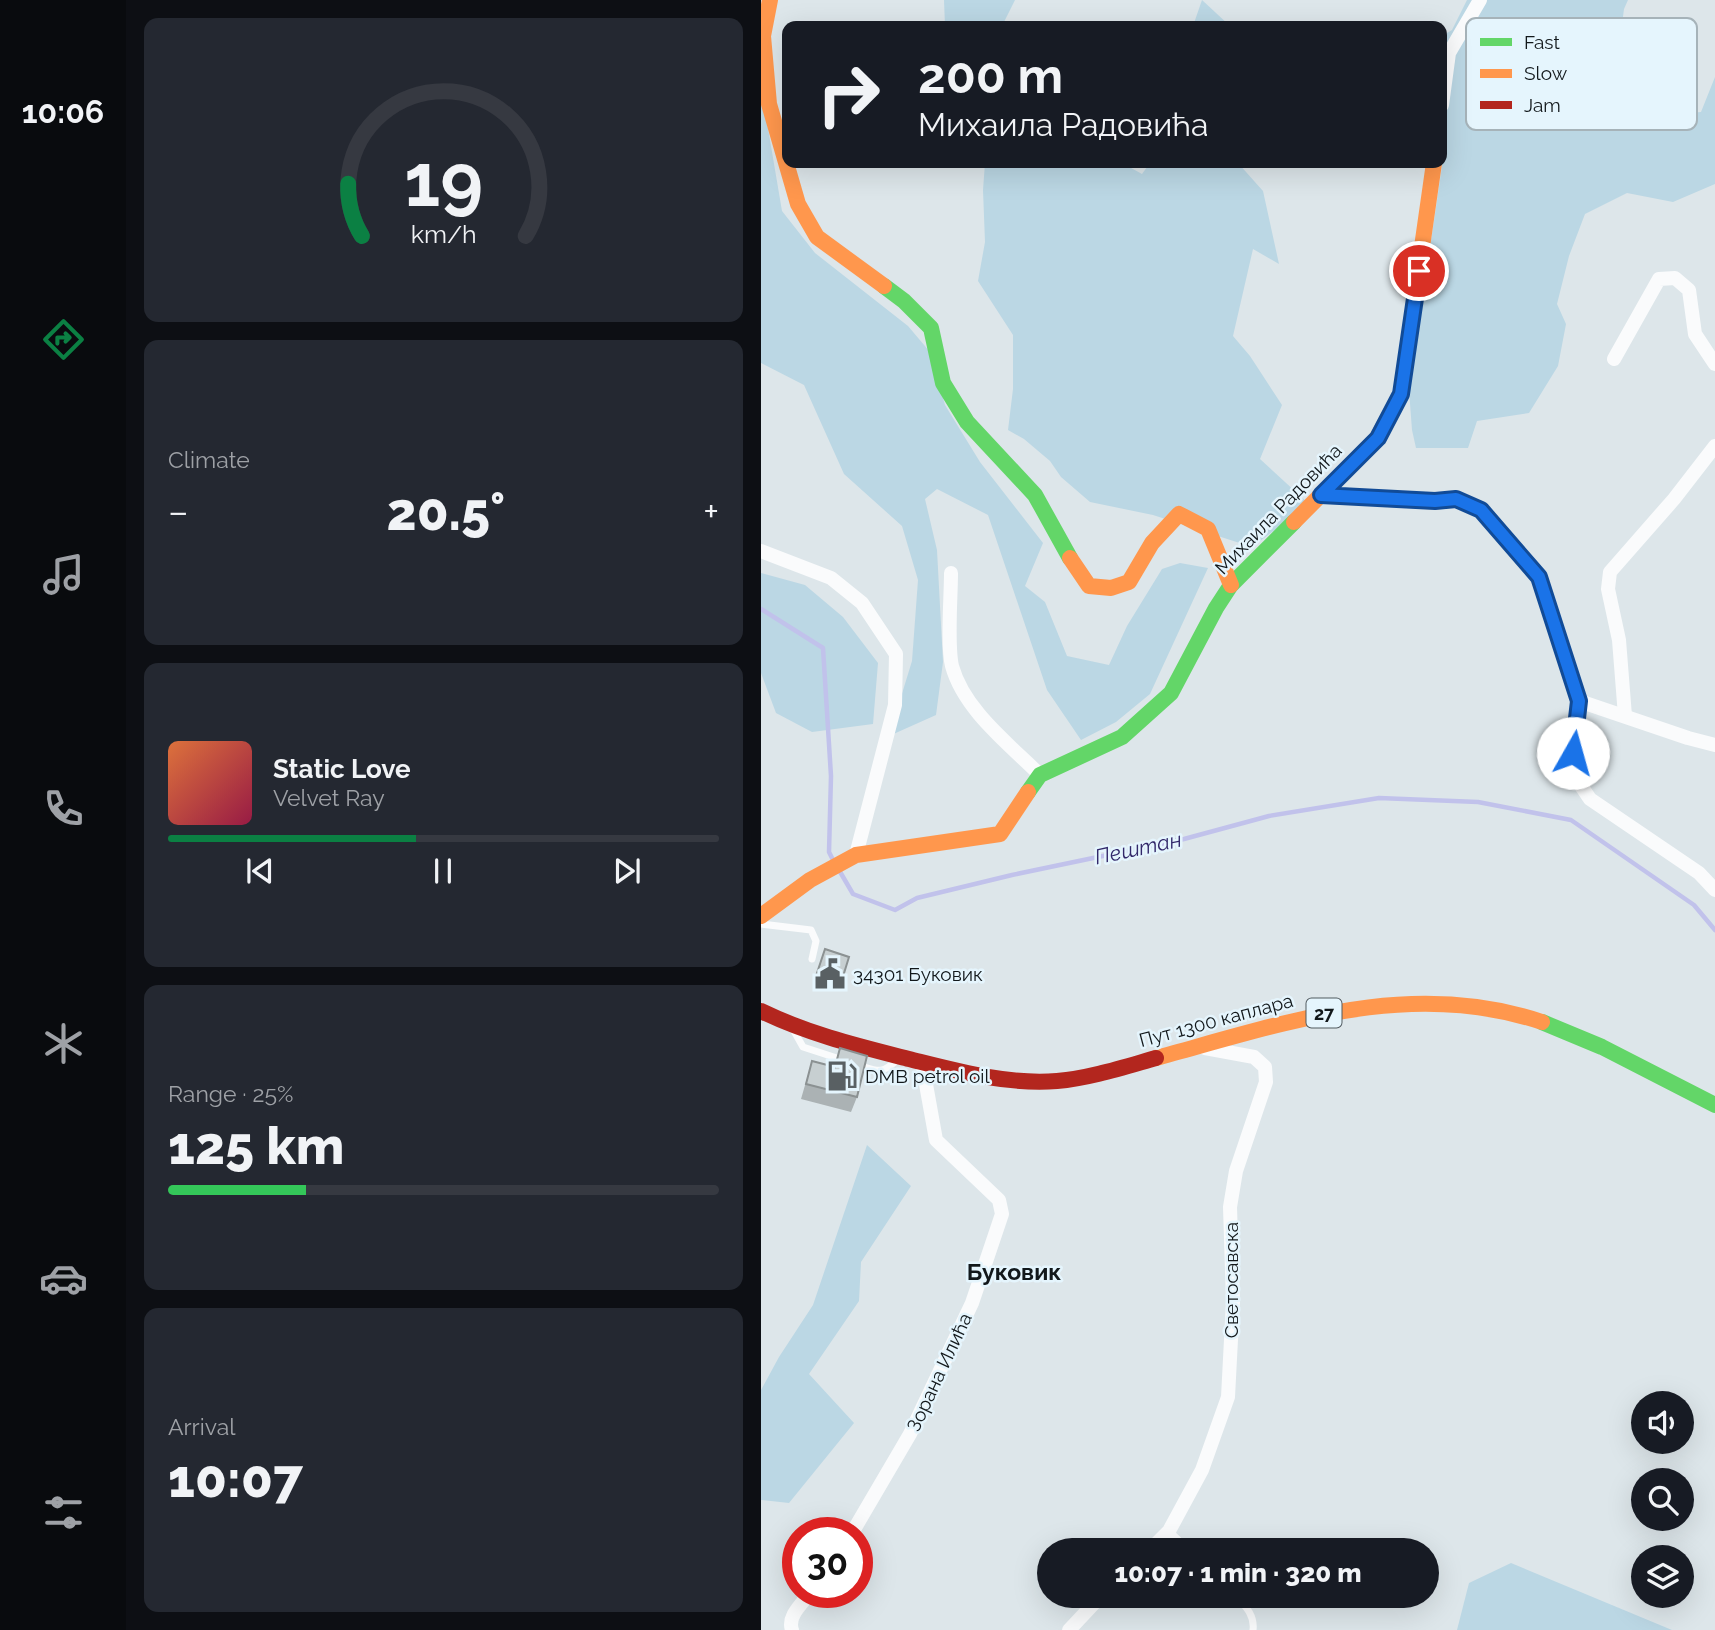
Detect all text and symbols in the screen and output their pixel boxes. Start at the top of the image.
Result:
legend [1466,18,1697,130]
text: Fast [1524,31,1560,53]
text: 200 m [918,47,1063,104]
icon: right [803,49,894,140]
text: Slow [1524,62,1568,84]
text: 10:06 [22,93,104,130]
text: Jam [1524,94,1561,116]
text: Михаила Радовића [918,106,1208,143]
text: 19 [404,139,483,224]
text: km/h [411,219,476,249]
pin [1389,241,1449,301]
icon: arrive [1400,252,1438,290]
icon: directions [39,315,88,364]
street label: Михаила Радовића [1210,439,1346,579]
text: Climate [168,446,250,473]
text: 20.5° [386,481,505,542]
text: − [168,489,188,534]
text: + [703,489,719,534]
icon: music [39,550,88,599]
position arrow [1536,716,1610,790]
text: Static Love [273,754,411,784]
icon: phone [39,784,88,833]
text: Velvet Ray [273,784,385,811]
water label: Пештан [1092,827,1184,869]
icon: previous [241,852,279,890]
icon: pause [424,852,462,890]
icon: next [608,852,646,890]
public building icon: 34301 Буковик [813,957,847,991]
place label: 34301 Буковик [853,963,983,985]
street label: Пут 1300 каплара [1137,989,1295,1051]
road number: 27 [1307,998,1341,1028]
icon: climate [39,1019,88,1068]
fuel station icon: DMB petrol oil [825,1059,859,1093]
place label: DMB petrol oil [865,1065,990,1087]
text: Range · 25% [168,1080,294,1107]
text: 125 km [168,1115,344,1176]
street label: Светосавска [1220,1222,1242,1338]
icon: car [39,1254,88,1303]
district label: Буковик [967,1258,1061,1285]
street label: Зорана Илића [902,1309,976,1435]
map controls [1631,1391,1694,1608]
button: sound [1631,1391,1694,1454]
text: Arrival [168,1413,235,1440]
text: 10:07 [168,1448,303,1509]
button: search [1631,1468,1694,1531]
icon: filters [39,1488,88,1537]
speed limit sign: 30 [782,1517,873,1608]
button: layers [1631,1545,1694,1608]
text: 10:07 · 1 min · 320 m [1114,1558,1362,1588]

